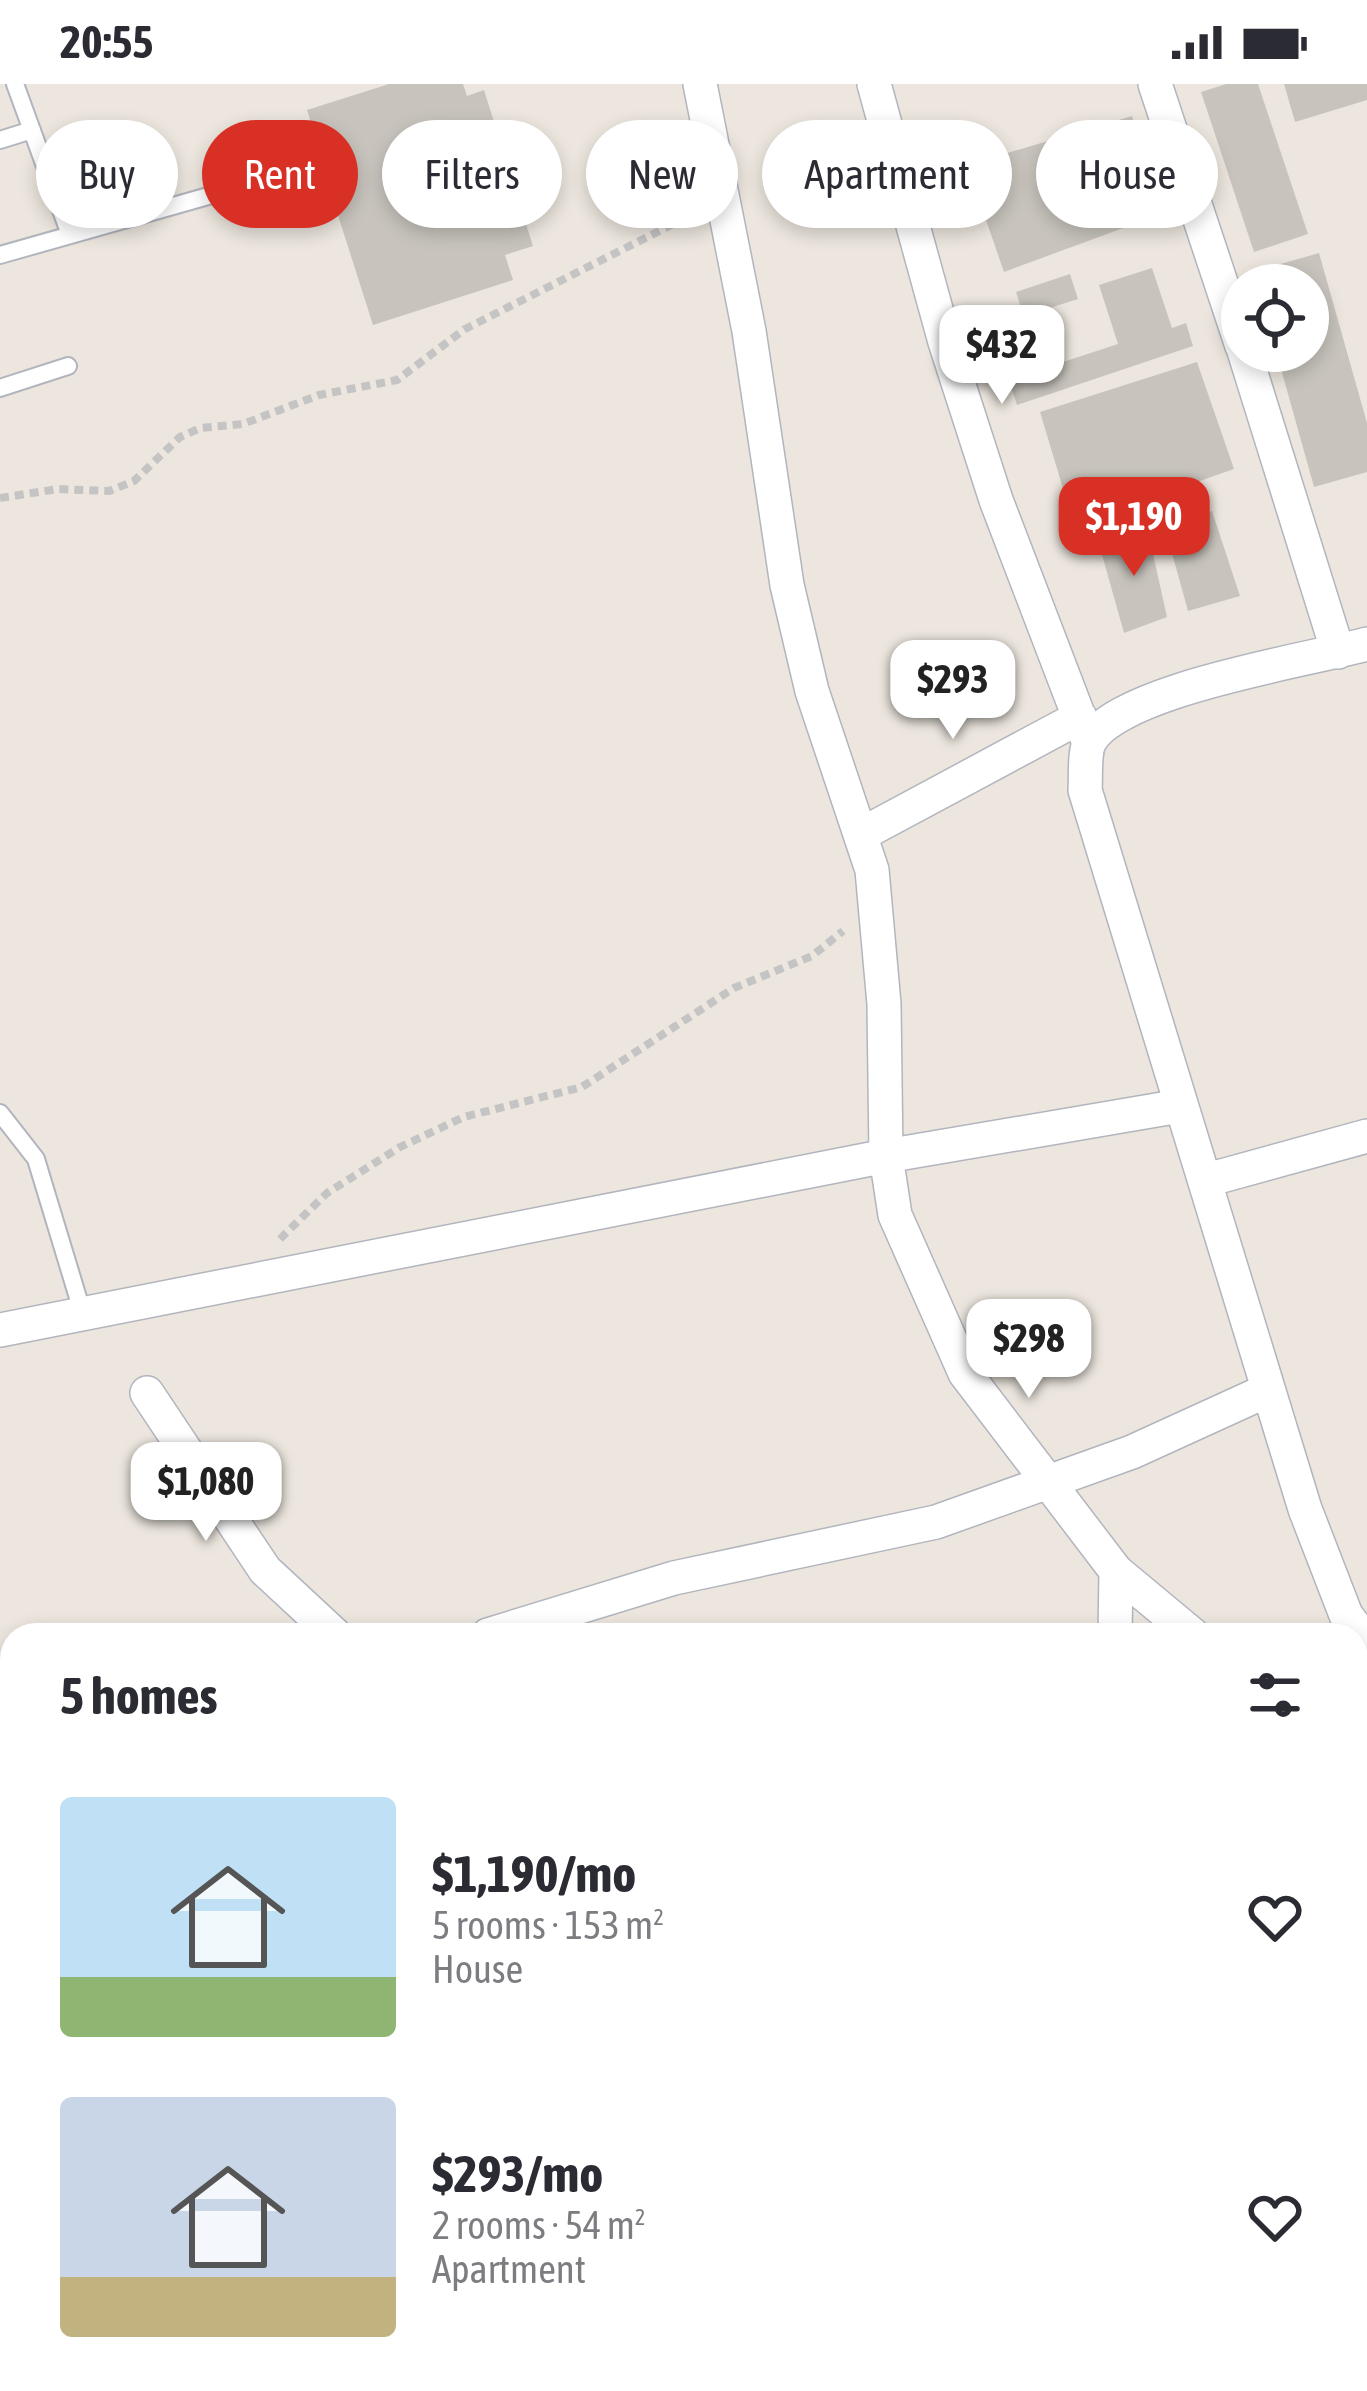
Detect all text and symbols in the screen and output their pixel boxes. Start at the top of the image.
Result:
text: 20:55 [60,16,154,68]
chip: Buy [36,120,178,228]
chip: Rent [202,120,358,228]
chip: Filters [382,120,562,228]
chip: New [586,120,738,228]
chip: Apartment [762,120,1012,228]
chip: House [1036,120,1218,228]
map controls [1221,264,1329,372]
button: locate [1221,264,1329,372]
pin: $432 [931,305,1073,407]
text: $432 [966,322,1038,366]
pin: $1,190 [1036,477,1232,579]
text: $1,190 [1086,494,1182,538]
pin: $293 [882,640,1024,742]
text: $293 [917,657,989,701]
pin: $298 [958,1299,1100,1401]
text: $298 [993,1316,1065,1360]
pin: $1,080 [108,1442,304,1544]
text: $1,080 [158,1459,254,1503]
icon: filters [1242,1662,1308,1728]
text: 5 homes [60,1666,218,1725]
text: $1,190/mo [432,1844,636,1903]
icon: home [156,1845,300,1989]
icon: heart [1242,1884,1308,1950]
text: 5 rooms · 153 m² [432,1903,664,1947]
text: House [432,1947,523,1991]
text: $293/mo [432,2144,603,2203]
icon: home [156,2145,300,2289]
icon: heart [1242,2184,1308,2250]
text: 2 rooms · 54 m² [432,2203,646,2247]
text: Apartment [432,2247,586,2291]

